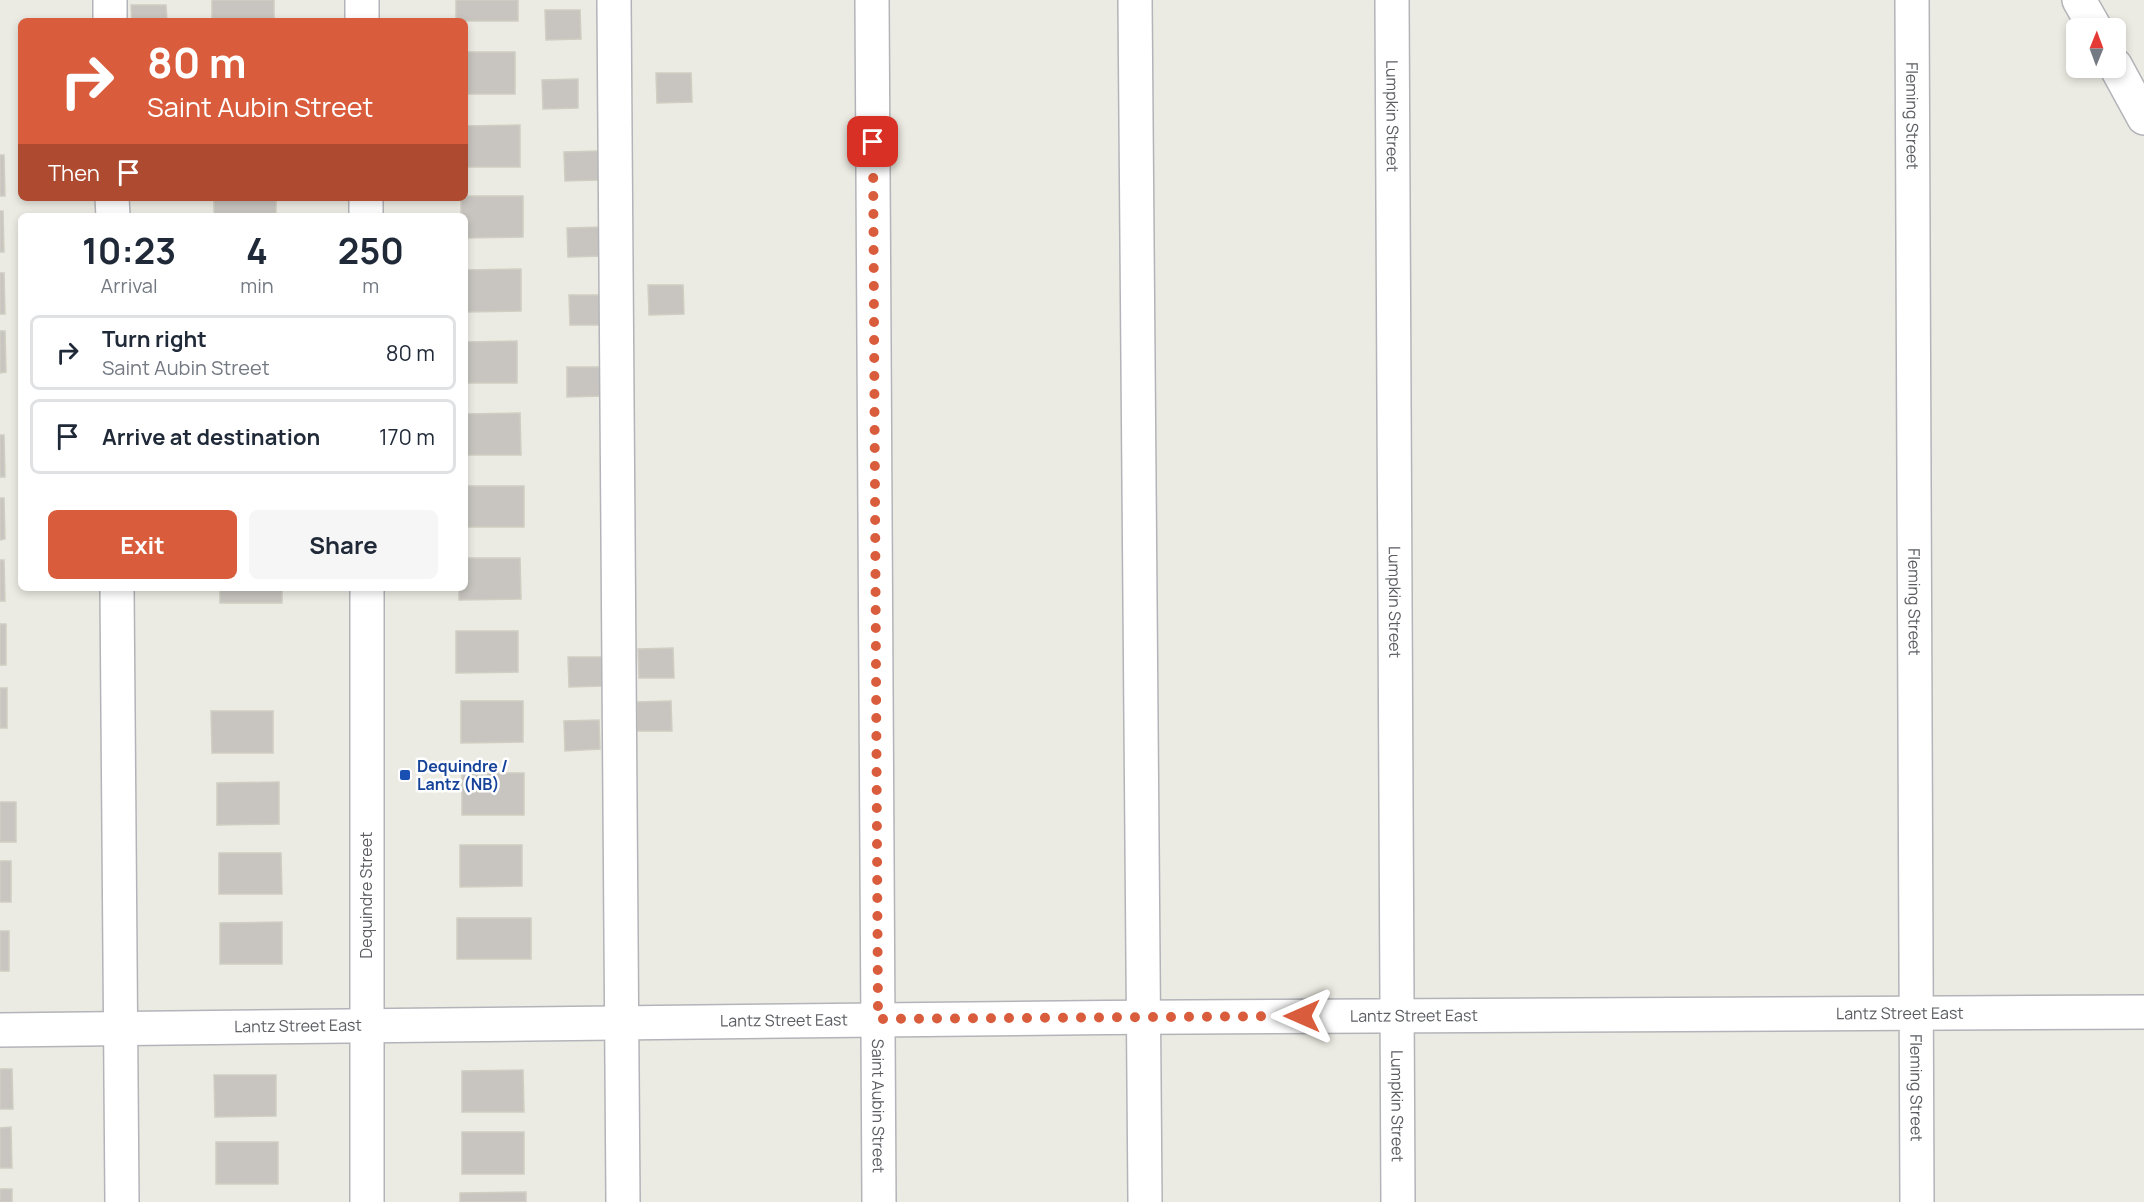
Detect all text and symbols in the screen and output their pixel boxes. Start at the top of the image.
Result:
north arrow [2066,18,2126,78]
map controls [2066,18,2126,78]
text: 80 m [147,33,247,91]
icon: right [48,42,126,120]
street label: Lumpkin Street [1381,60,1404,172]
street label: Fleming Street [1901,62,1924,170]
text: Saint Aubin Street [147,88,373,125]
pin [847,116,898,167]
icon: arrive [856,125,889,158]
icon: arrive [112,156,145,189]
text: Then [48,158,100,188]
text: 10:23 [82,226,176,275]
text: 4 [246,226,268,275]
text: 250 [338,226,404,275]
text: Arrival [101,272,158,299]
text: min [240,272,274,299]
text: m [362,272,379,299]
text: Turn right [102,324,207,354]
icon: right [51,336,84,369]
text: 80 m [386,338,435,368]
text: Saint Aubin Street [102,354,270,381]
icon: arrive [51,420,84,453]
text: Arrive at destination [102,422,320,452]
text: 170 m [379,422,435,452]
button: Exit [48,510,237,579]
button: Share [249,510,438,579]
street label: Lumpkin Street [1384,546,1406,658]
street label: Fleming Street [1903,548,1926,656]
place label: Dequindre / Lantz (NB) [417,755,508,795]
marker: Dequindre / Lantz (NB) [398,768,412,782]
street label: Dequindre Street [355,832,377,958]
position arrow [1270,984,1334,1048]
street label: Lantz Street East [1836,1002,1964,1024]
street label: Lantz Street East [1350,1004,1478,1027]
street label: Lantz Street East [720,1008,848,1032]
street label: Lantz Street East [234,1014,362,1037]
street label: Fleming Street [1905,1034,1928,1142]
street label: Saint Aubin Street [867,1039,890,1173]
street label: Lumpkin Street [1386,1050,1409,1162]

